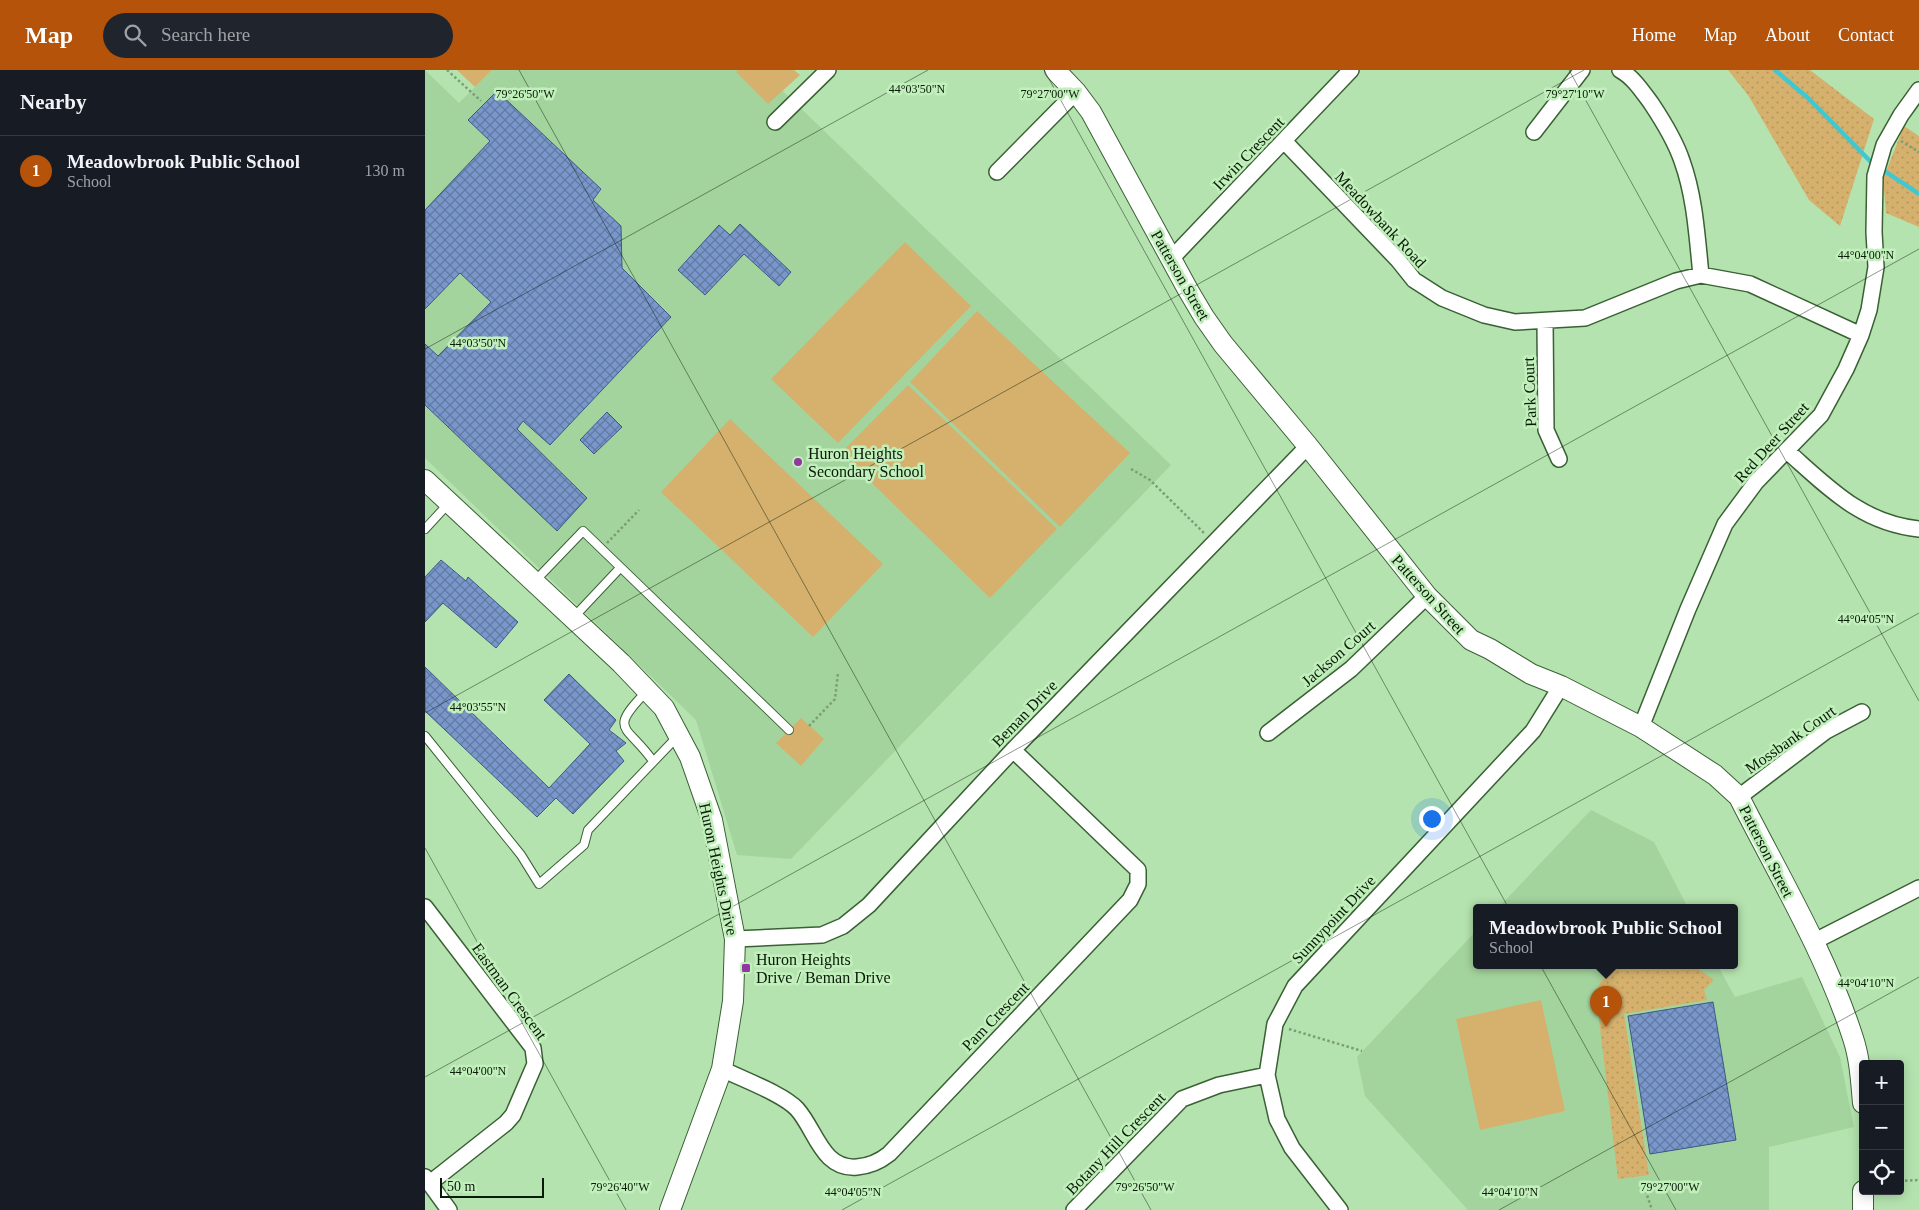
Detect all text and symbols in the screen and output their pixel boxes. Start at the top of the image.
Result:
search box [103,13,453,58]
icon: search [121,21,149,49]
text: Map [25,22,73,48]
text: Search here [161,24,250,45]
text: Home [1632,25,1676,45]
text: Map [1704,25,1737,45]
text: About [1765,25,1810,45]
text: Contact [1838,25,1894,45]
text: 44°03'50"N [889,82,946,96]
text: 79°26'50"W [495,87,555,101]
text: 79°27'00"W [1020,87,1080,101]
text: 79°27'10"W [1545,87,1605,101]
text: Nearby [20,90,87,114]
street label: Irwin Crescent [1209,113,1288,193]
text: Meadowbrook Public School [67,151,300,172]
text: 1 [32,162,40,179]
text: 130 m [365,162,405,179]
street label: Meadowbank Road [1332,168,1429,271]
text: School [67,173,111,190]
street label: Patterson Street [1148,227,1213,324]
text: 44°04'00"N [1838,248,1895,262]
text: 44°03'50"N [450,336,507,350]
street label: Park Court [1520,356,1539,427]
street label: Red Deer Street [1731,398,1812,486]
place label: Huron Heights Secondary School [808,445,925,481]
marker: Huron Heights Secondary School [792,456,804,468]
street label: Patterson Street [1389,551,1469,638]
text: 44°04'05"N [1838,612,1895,626]
street label: Jackson Court [1298,617,1379,690]
street label: Beman Drive [988,677,1060,750]
text: 44°03'55"N [450,700,507,714]
street label: Mossbank Court [1742,702,1839,777]
street label: Huron Heights Drive [695,801,741,937]
street label: Patterson Street [1736,802,1797,901]
your location [1419,806,1445,832]
street label: Sunnypoint Drive [1288,872,1379,968]
popup [1473,904,1738,969]
text: Meadowbrook Public School [1489,917,1722,938]
text: School [1489,939,1533,956]
street label: Eastman Crescent [469,940,551,1043]
place label: Huron Heights Drive / Beman Drive [756,951,891,986]
marker: Huron Heights Drive / Beman Drive [740,962,752,974]
text: 44°04'10"N [1838,976,1895,990]
street label: Pam Crescent [959,978,1033,1054]
pin: 1 [1590,986,1622,1027]
map controls [1859,1060,1904,1195]
button: + [1859,1060,1904,1105]
text: 44°04'00"N [450,1064,507,1078]
street label: Botany Hill Crescent [1062,1088,1169,1199]
button: − [1859,1105,1904,1150]
button: locate [1859,1150,1904,1195]
scale bar [440,1175,544,1198]
text: 50 m [447,1179,475,1194]
text: 79°26'40"W [590,1180,650,1194]
text: 79°26'50"W [1115,1180,1175,1194]
text: 79°27'00"W [1640,1180,1700,1194]
text: 44°04'05"N [825,1185,882,1199]
text: 44°04'10"N [1482,1185,1539,1199]

